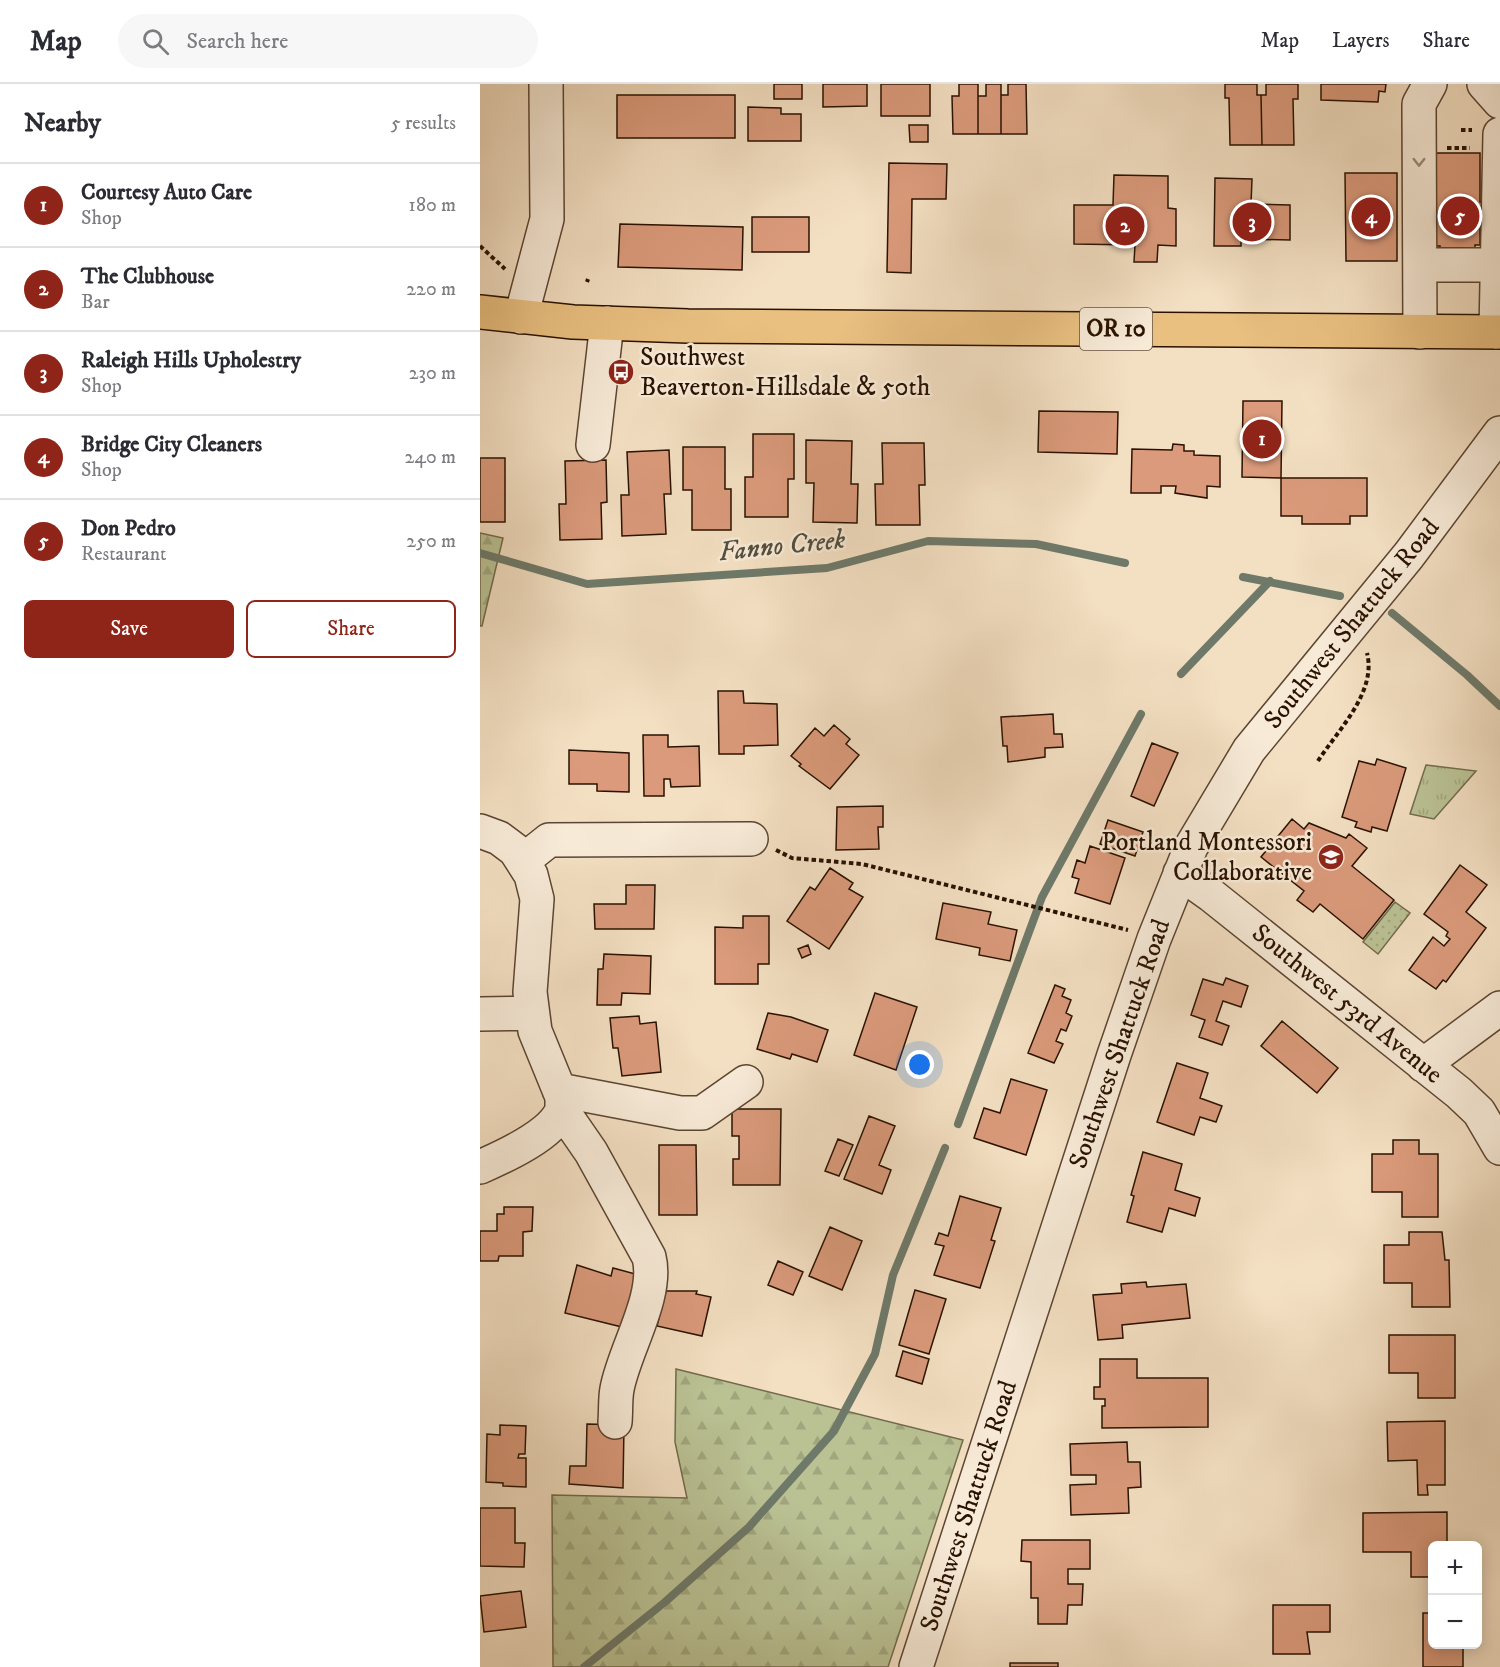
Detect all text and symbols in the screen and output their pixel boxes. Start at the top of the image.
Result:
search box [118,14,538,68]
text: Map [30,24,82,59]
icon: search [139,25,172,58]
text: Search here [187,28,288,55]
text: Map [1260,28,1299,54]
text: Layers [1332,28,1390,54]
text: Share [1423,28,1470,54]
text: Nearby [24,107,101,140]
text: 5 results [391,111,456,136]
one-way arrow [1413,158,1426,167]
text: Courtesy Auto Care [81,179,252,206]
text: 1 [40,193,47,218]
text: 180 m [409,193,456,218]
pin: 4 [1352,194,1390,240]
pin: 5 [1440,194,1480,238]
pin: 3 [1232,200,1272,244]
pin: 2 [1106,204,1144,248]
text: Shop [81,206,122,231]
text: The Clubhouse [81,263,214,290]
text: 2 [39,277,48,302]
text: 220 m [406,277,456,302]
text: Bar [81,290,110,315]
road number: OR 10 [1080,308,1152,350]
place label: Southwest Beaverton-Hillsdale & 50th [640,341,931,404]
text: Raleigh Hills Upholestry [81,347,301,374]
bus stop icon: Southwest Beaverton-Hillsdale & 50th [606,357,636,387]
text: 3 [40,361,47,386]
text: 230 m [409,361,456,386]
text: Shop [81,374,122,399]
pin: 1 [1242,416,1282,462]
text: Bridge City Cleaners [81,431,262,458]
text: 4 [38,445,49,470]
text: 240 m [405,445,456,470]
text: Shop [81,458,122,483]
street label: Southwest Shattuck Road [1257,512,1447,736]
text: Don Pedro [81,515,176,542]
water label: Fanno Creek [717,522,848,570]
text: 5 [39,529,48,554]
text: 250 m [406,529,456,554]
text: Restaurant [81,542,166,567]
button: Save [24,600,234,658]
button: Share [246,600,456,658]
place label: Portland Montessori Collaborative [1101,826,1312,889]
school or university icon: Portland Montessori Collaborative [1316,842,1346,872]
street label: Southwest Shattuck Road [1062,915,1178,1173]
street label: Southwest 53rd Avenue [1245,917,1449,1091]
your location [905,1050,934,1079]
street label: Southwest Shattuck Road [913,1376,1025,1636]
map controls [1428,1541,1482,1649]
button: + [1428,1541,1482,1595]
button: − [1428,1595,1482,1649]

